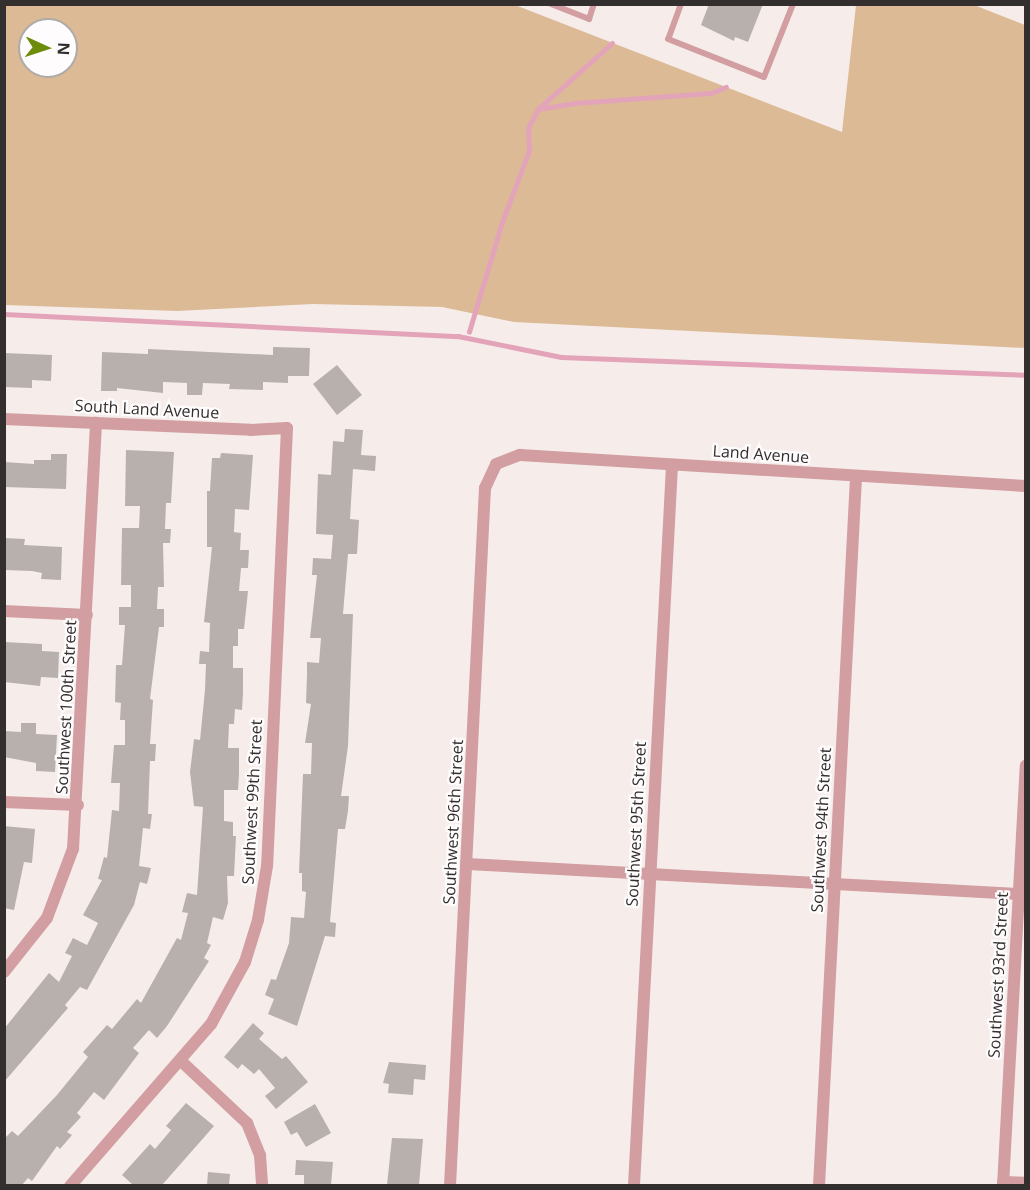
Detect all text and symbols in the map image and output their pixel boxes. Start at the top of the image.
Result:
north arrow [18,18,78,78]
text: N [53,42,75,56]
street label: South Land Avenue [74,396,220,422]
street label: Land Avenue [712,441,810,467]
street label: Southwest 100th Street [52,619,80,795]
street label: Southwest 99th Street [238,719,266,885]
street label: Southwest 96th Street [439,739,467,905]
street label: Southwest 95th Street [622,741,650,907]
street label: Southwest 94th Street [807,747,835,913]
street label: Southwest 93rd Street [984,892,1012,1058]

